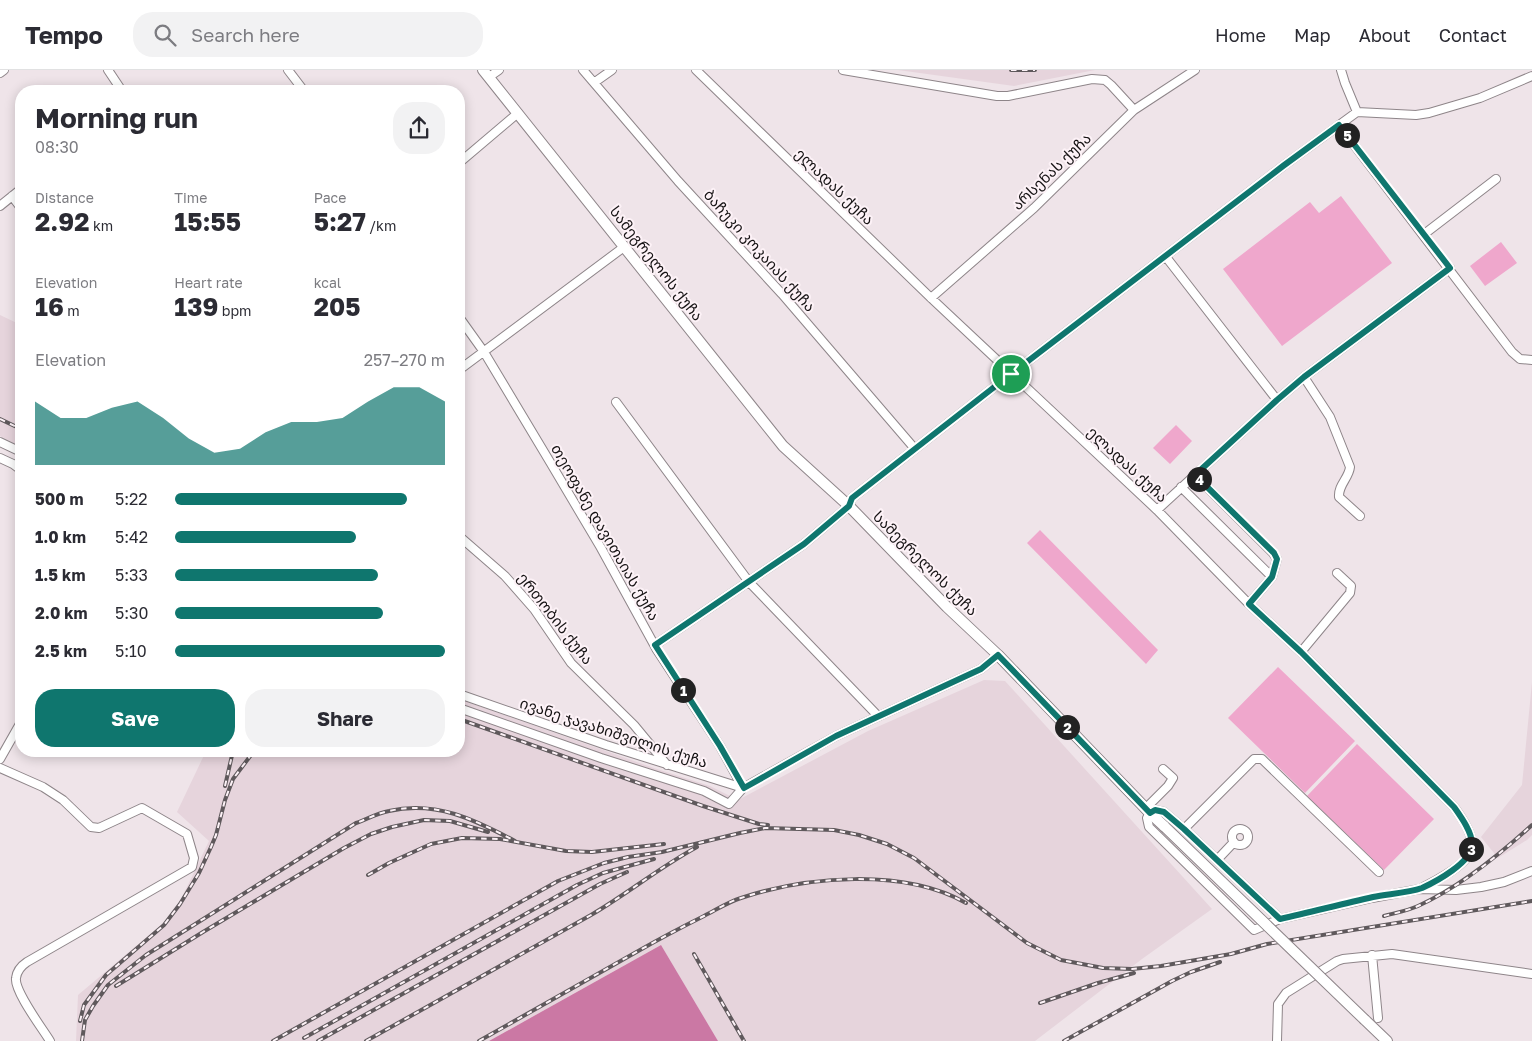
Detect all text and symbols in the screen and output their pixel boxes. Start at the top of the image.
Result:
search box [133,12,483,57]
text: Tempo [25,20,103,49]
icon: search [151,21,179,49]
text: Search here [191,23,300,46]
text: Home [1215,24,1266,46]
text: Map [1294,24,1331,46]
text: About [1359,24,1411,46]
text: Contact [1439,24,1507,46]
text: Morning run [35,101,198,134]
button: share [393,102,445,154]
pin: 5 [1334,122,1360,148]
text: 5 [1343,127,1352,144]
street label: არსენას ქუჩა [1008,129,1095,214]
text: 08:30 [35,137,79,157]
street label: ელადას ქუჩა [791,144,878,229]
street label: ბაჩუკი კოკაიას ქუჩა [700,185,820,315]
text: Distance [35,189,94,206]
text: Time [174,189,207,206]
text: Pace [314,189,346,206]
street label: სამეგრელოს ქუჩა [606,202,707,325]
text: 2.92 [35,206,89,237]
text: 15:55 [174,206,241,237]
text: 5:27 [314,206,366,237]
text: km [89,217,113,234]
text: /km [366,217,396,234]
text: Elevation [35,274,97,291]
text: Heart rate [174,274,243,291]
text: kcal [314,274,341,291]
text: 16 [35,291,64,322]
text: 139 [174,291,218,322]
text: 205 [314,291,360,322]
text: m [64,302,80,319]
text: bpm [218,302,251,319]
text: Elevation [35,350,106,370]
text: 257–270 m [364,350,445,370]
pin [990,353,1032,395]
icon: arrive [997,360,1025,388]
street label: ელადას ქუჩა [1084,422,1172,506]
street label: თეოფანე დავითაიას ქუჩა [547,441,664,624]
pin: 4 [1186,466,1212,492]
text: 4 [1195,471,1204,488]
text: 500 m [35,489,84,509]
text: 5:22 [115,489,148,509]
street label: სამეგრელოს ქუჩა [869,507,982,620]
text: 1.0 km [35,527,86,547]
text: 5:42 [115,527,148,547]
text: 1.5 km [35,565,85,585]
text: 5:33 [115,565,148,585]
street label: ერთობის ქუჩა [514,568,597,668]
text: 2.0 km [35,603,88,623]
text: 5:30 [115,603,148,623]
text: 2.5 km [35,641,87,661]
text: 5:10 [115,641,147,661]
pin: 1 [670,678,696,702]
text: 1 [680,682,687,699]
button: Save [35,689,235,747]
button: Share [245,689,445,747]
street label: ივანე ჯავახიშვილის ქუჩა [518,693,710,772]
pin: 2 [1054,714,1080,740]
text: 2 [1063,719,1072,736]
pin: 3 [1458,836,1484,862]
text: 3 [1467,841,1476,858]

